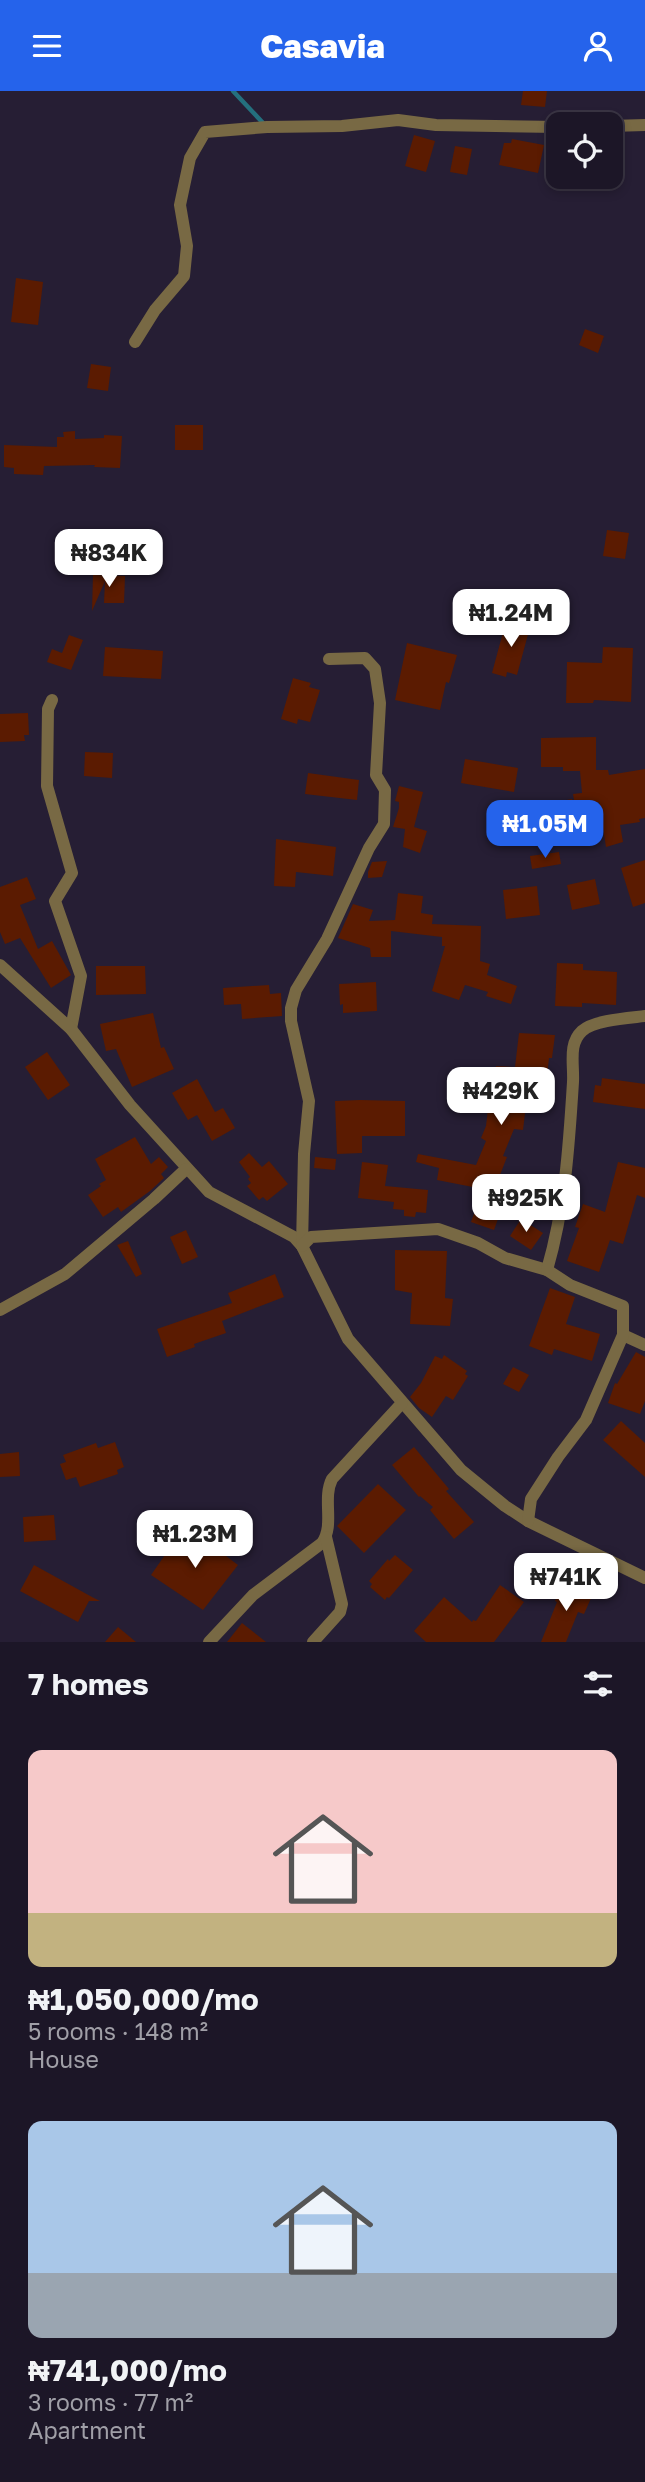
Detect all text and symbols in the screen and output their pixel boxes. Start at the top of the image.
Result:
icon: menu [28,27,66,65]
text: Casavia [260,27,385,65]
icon: person [579,27,617,65]
map controls [546,112,623,189]
button: locate [546,112,623,189]
pin: ₦834K [60,529,158,589]
text: ₦834K [71,538,147,566]
pin: ₦1.24M [454,589,568,649]
text: ₦1.24M [469,598,553,626]
pin: ₦1.05M [488,801,602,860]
text: ₦1.05M [502,809,588,837]
pin: ₦429K [452,1067,550,1127]
text: ₦429K [463,1076,539,1104]
pin: ₦925K [477,1175,575,1234]
text: ₦925K [488,1183,564,1211]
pin: ₦1.23M [138,1511,252,1570]
text: ₦1.23M [153,1519,237,1547]
pin: ₦741K [517,1553,615,1613]
text: ₦741K [530,1562,602,1590]
icon: filters [579,1665,617,1703]
text: 7 homes [28,1666,149,1702]
icon: home [260,1796,386,1922]
text: ₦1,050,000/mo [28,1981,259,2017]
text: 5 rooms · 148 m² [28,2017,208,2045]
text: House [28,2045,99,2073]
icon: home [260,2167,386,2293]
text: ₦741,000/mo [28,2352,227,2388]
text: 3 rooms · 77 m² [28,2388,193,2416]
text: Apartment [28,2416,146,2444]

